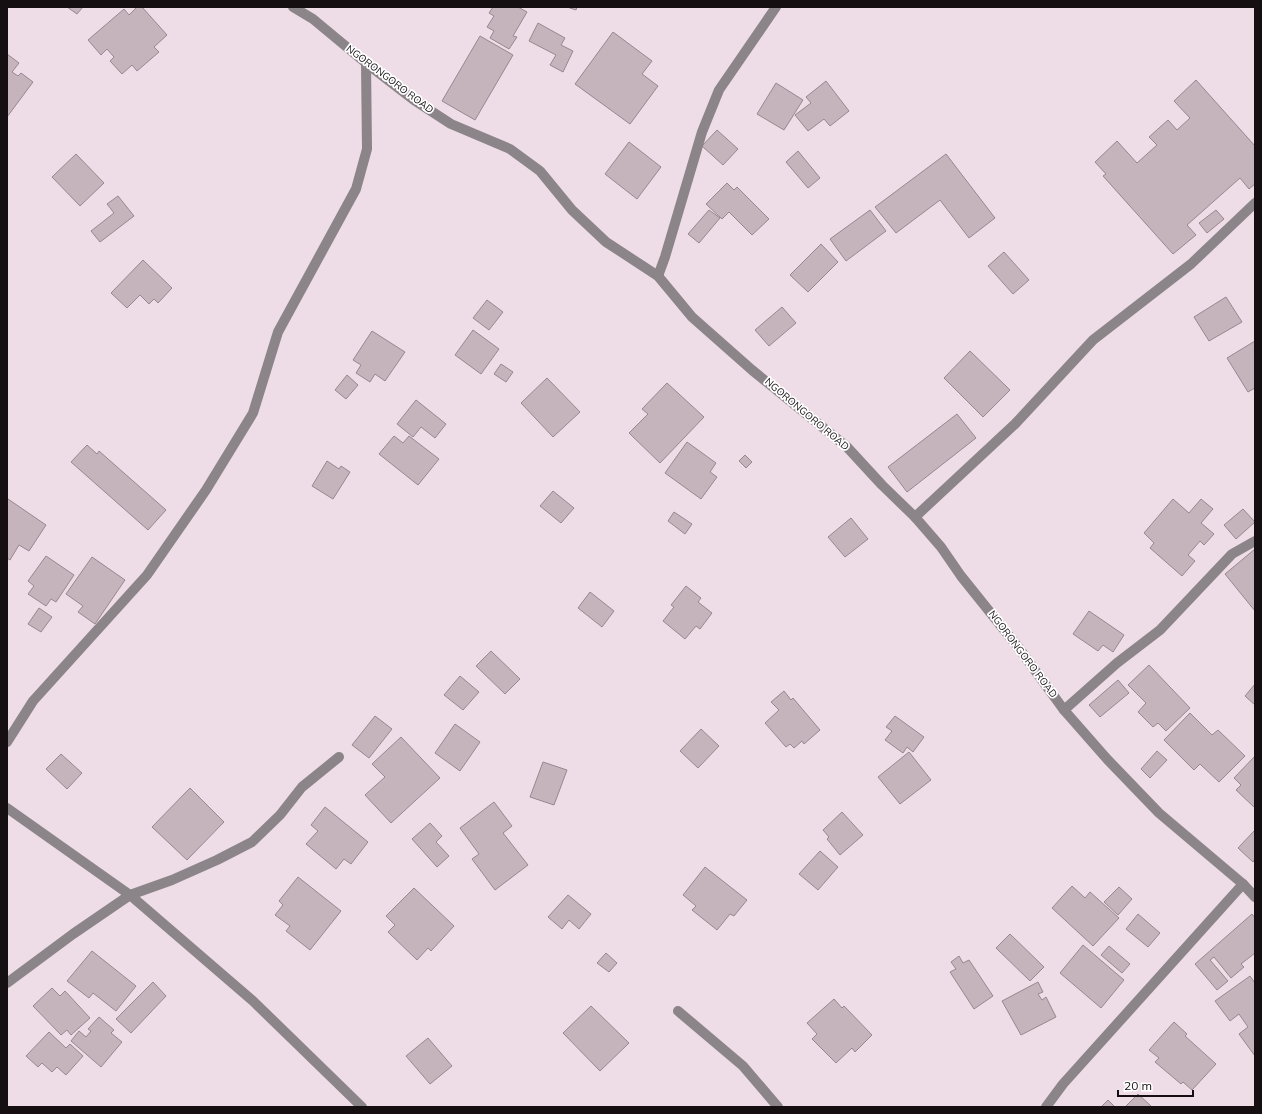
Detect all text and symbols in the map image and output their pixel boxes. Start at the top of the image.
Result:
street label: NGORONGORO ROAD [344,42,436,116]
street label: NGORONGORO ROAD [762,375,852,453]
street label: NGORONGORO ROAD [986,608,1060,700]
scale bar [1118,1072,1193,1098]
text: 20 m [1124,1078,1152,1093]

